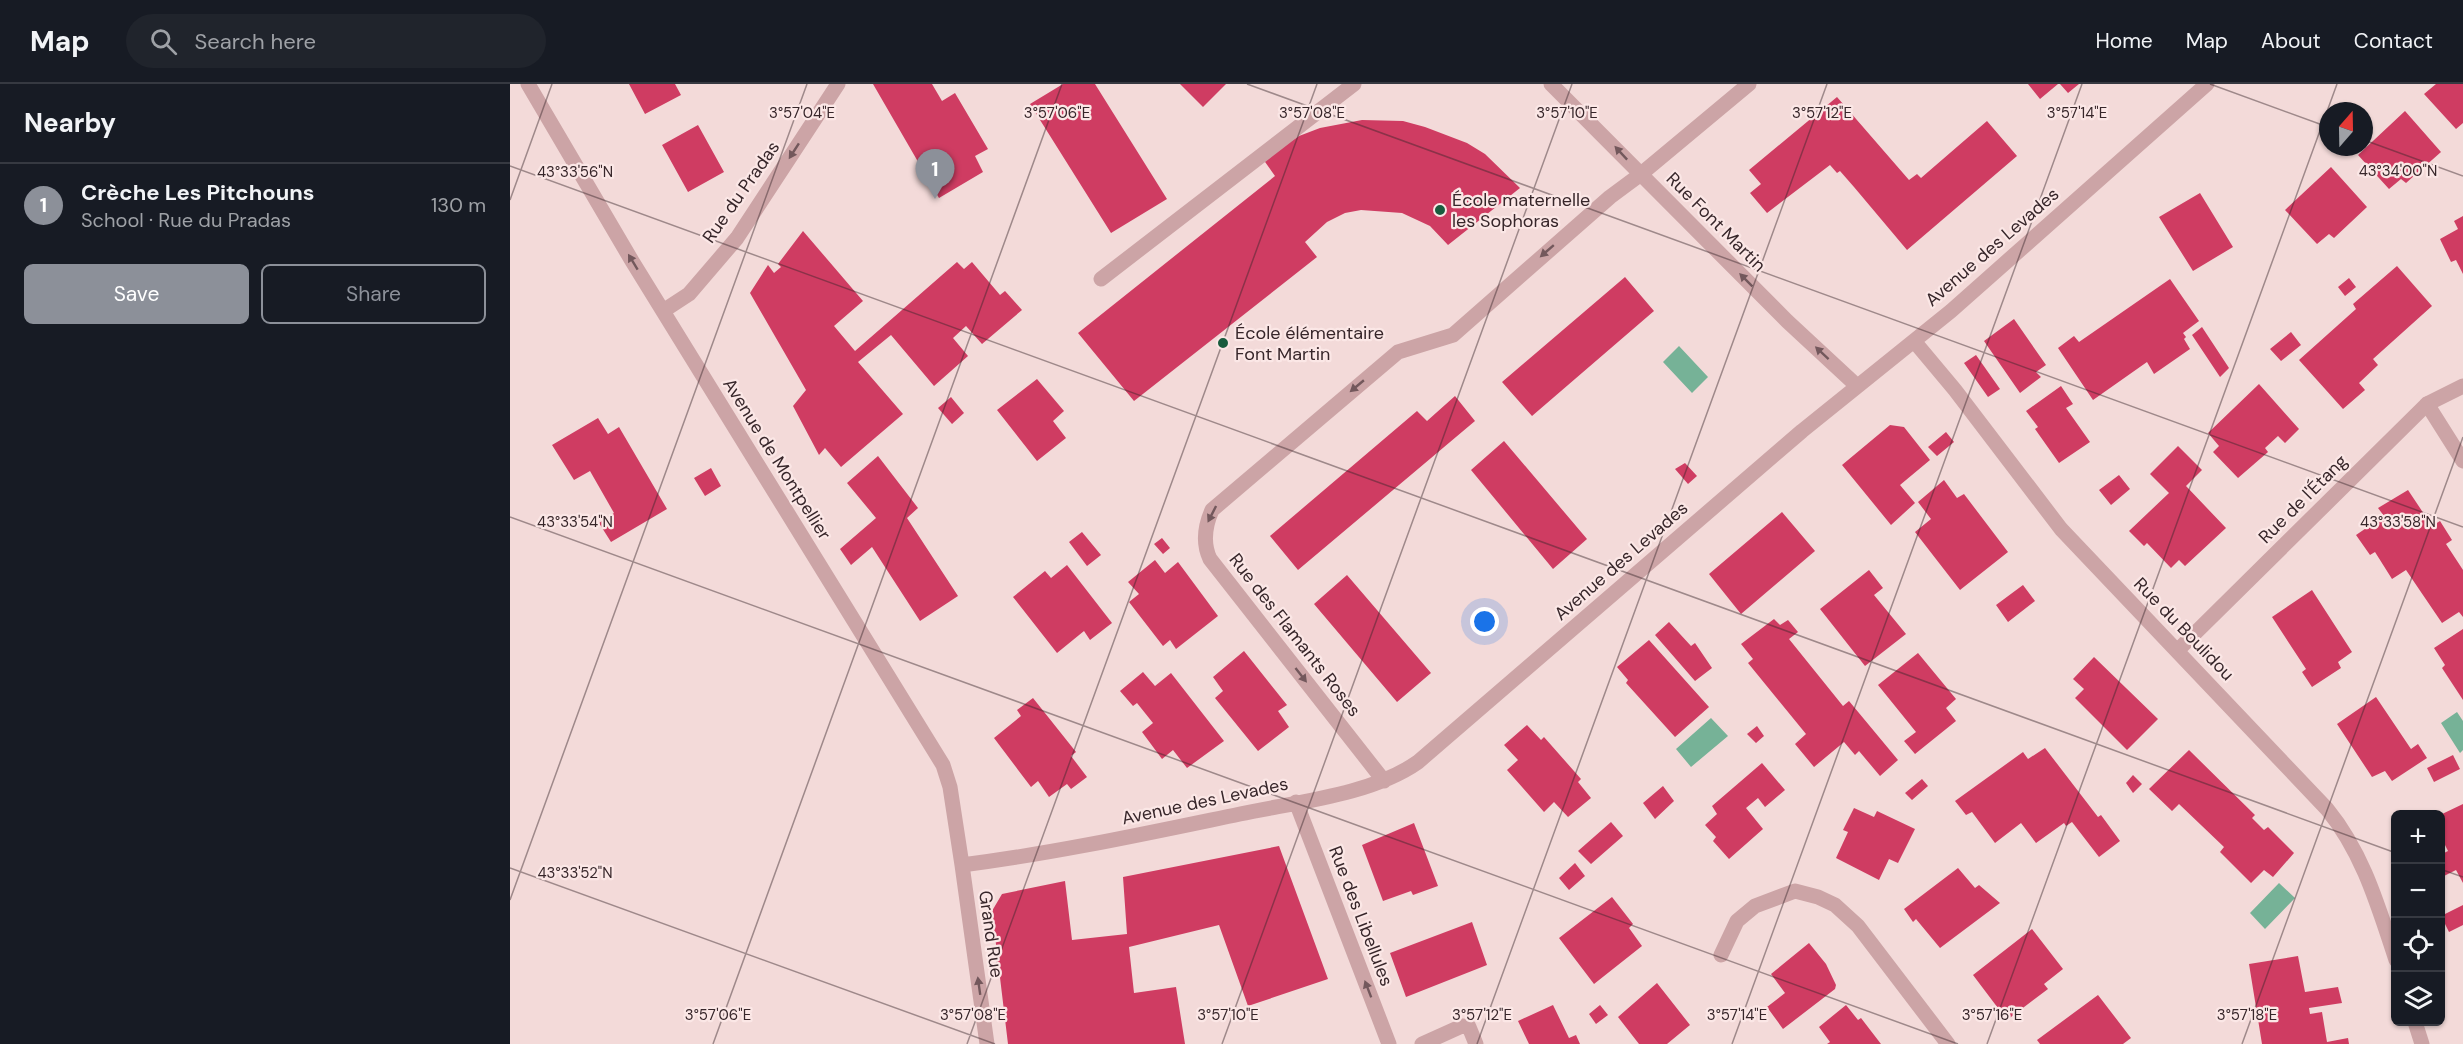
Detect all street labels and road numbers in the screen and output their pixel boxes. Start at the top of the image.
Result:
street label: Rue du Pradas [697,136,785,248]
street label: Rue Font Martin [1661,167,1771,277]
street label: Avenue des Levades [1920,182,2064,312]
street label: Avenue de Montpellier [717,374,837,545]
street label: Rue de l'Étang [2253,449,2353,549]
street label: Avenue des Levades [1549,496,1693,626]
street label: Rue des Flamants Roses [1224,548,1366,722]
street label: Rue du Boulidou [2129,572,2239,686]
street label: Avenue des Levades [1120,772,1290,830]
street label: Rue des Libellules [1323,842,1399,990]
street label: Grand Rue [973,889,1009,979]

